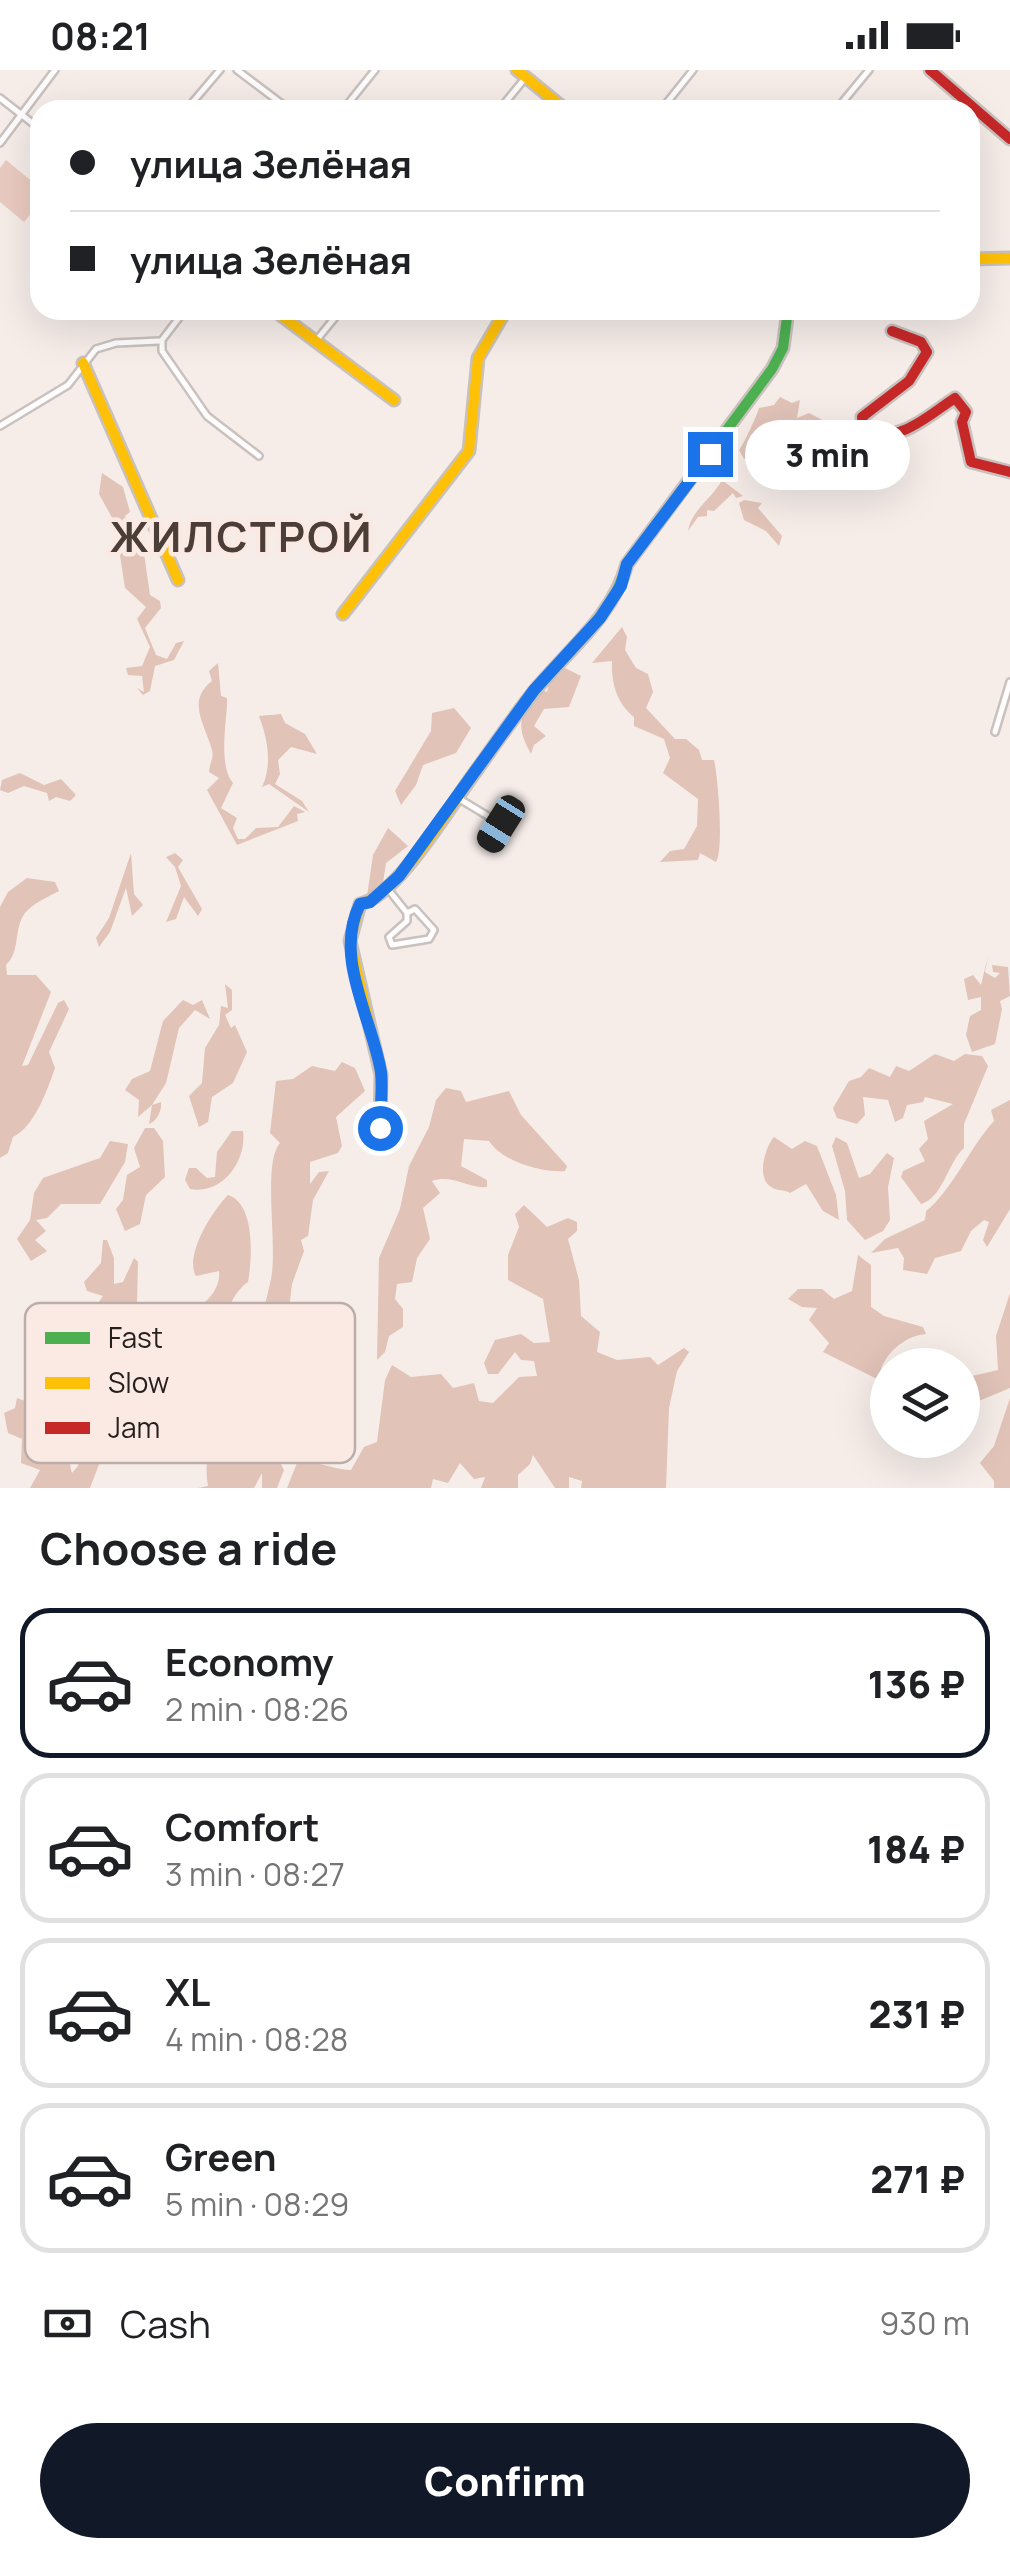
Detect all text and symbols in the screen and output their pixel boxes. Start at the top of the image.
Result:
text: 08:21 [50,9,151,61]
text: улица Зелёная [130,137,412,189]
text: улица Зелёная [130,233,412,285]
callout: 3 min [745,419,910,489]
route end [688,432,733,477]
text: 3 min [785,433,870,477]
district label: ЖИЛСТРОЙ [110,507,374,565]
car [472,791,530,857]
route start [358,1106,403,1151]
legend [25,1303,355,1463]
text: Fast [108,1318,163,1356]
map controls [870,1348,980,1458]
button: layers [870,1348,980,1458]
text: Slow [108,1363,169,1401]
text: Jam [108,1408,160,1446]
text: Choose a ride [40,1517,337,1579]
text: Economy [165,1635,334,1687]
icon: car [45,1638,135,1728]
text: 136 ₽ [868,1657,965,1709]
text: 2 min · 08:26 [165,1687,349,1731]
text: Comfort [165,1800,319,1852]
icon: car [45,1803,135,1893]
text: 184 ₽ [867,1822,965,1874]
text: 3 min · 08:27 [165,1852,345,1896]
text: XL [165,1965,210,2017]
icon: car [45,1968,135,2058]
text: 231 ₽ [869,1987,965,2039]
text: 4 min · 08:28 [165,2017,348,2061]
text: Green [165,2130,277,2182]
icon: car [45,2133,135,2223]
text: 271 ₽ [870,2152,965,2204]
text: 5 min · 08:29 [165,2182,349,2226]
icon: cash [40,2296,95,2351]
text: Cash [120,2297,211,2349]
text: 930 m [879,2301,970,2345]
button: Confirm [40,2423,970,2538]

